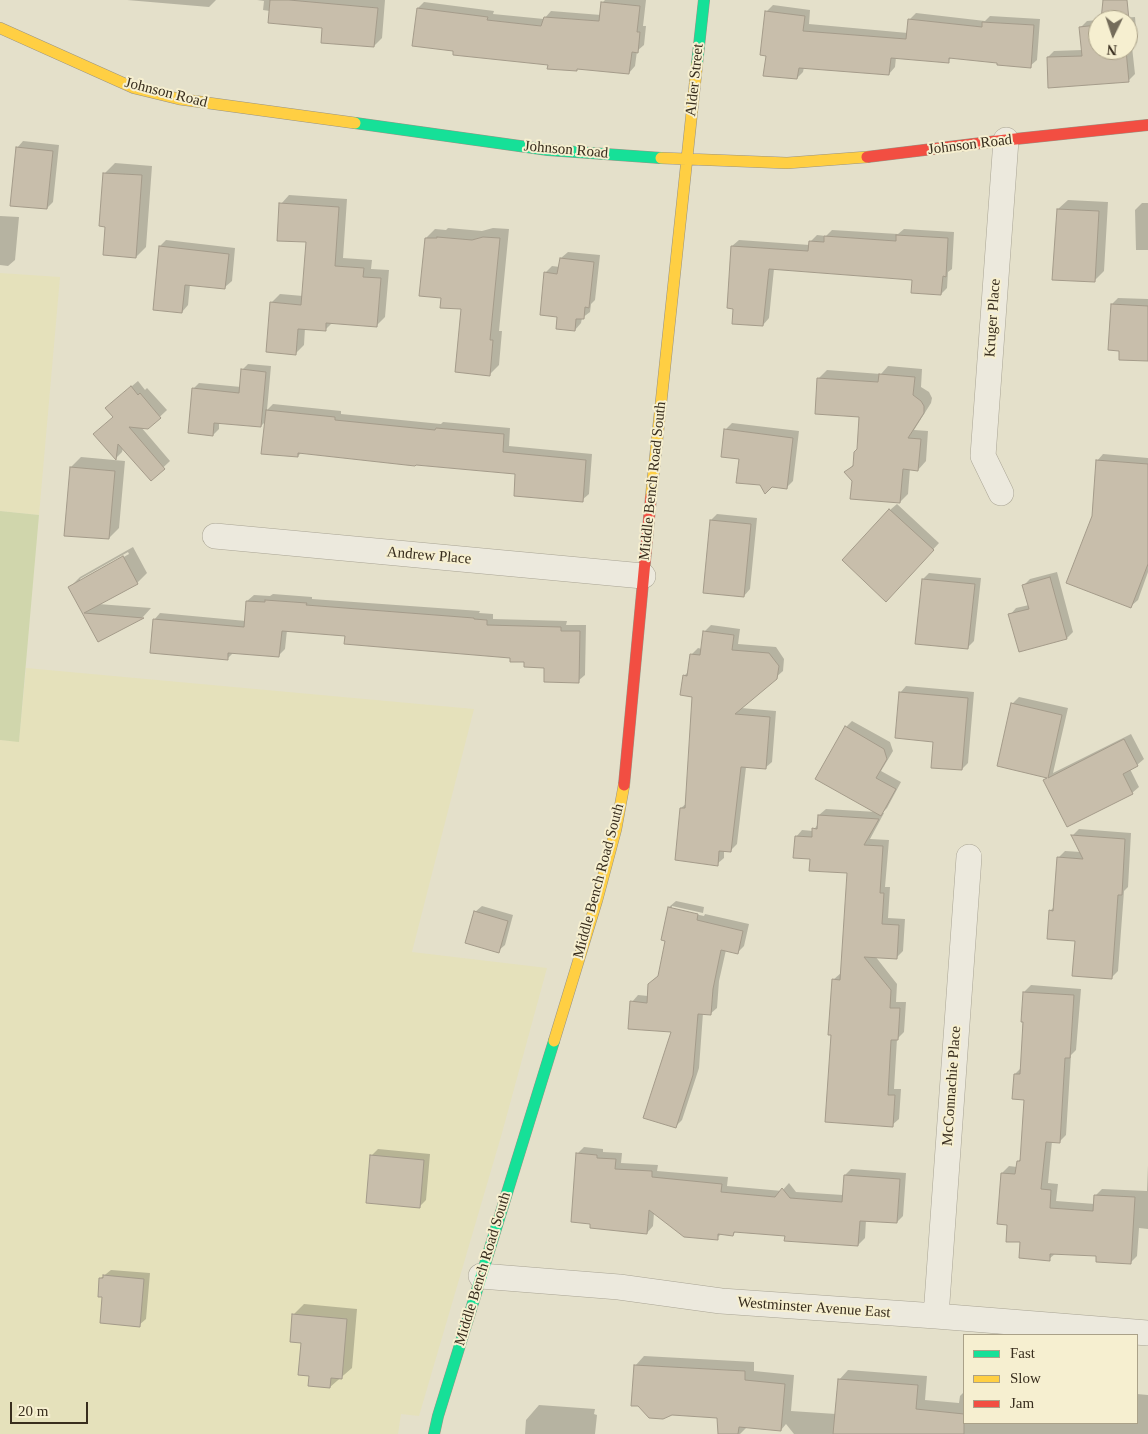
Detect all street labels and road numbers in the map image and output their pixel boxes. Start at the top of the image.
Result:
street label: Alder Street [682,43,708,117]
street label: Johnson Road [123,74,209,112]
street label: Johnson Road [927,131,1013,159]
street label: Johnson Road [523,137,609,163]
street label: Kruger Place [981,278,1005,358]
street label: Middle Bench Road South [636,401,670,561]
street label: Andrew Place [386,543,472,569]
street label: Middle Bench Road South [570,802,628,960]
street label: McConnachie Place [939,1025,965,1147]
street label: Middle Bench Road South [451,1190,515,1348]
street label: Westminster Avenue East [737,1294,891,1322]

